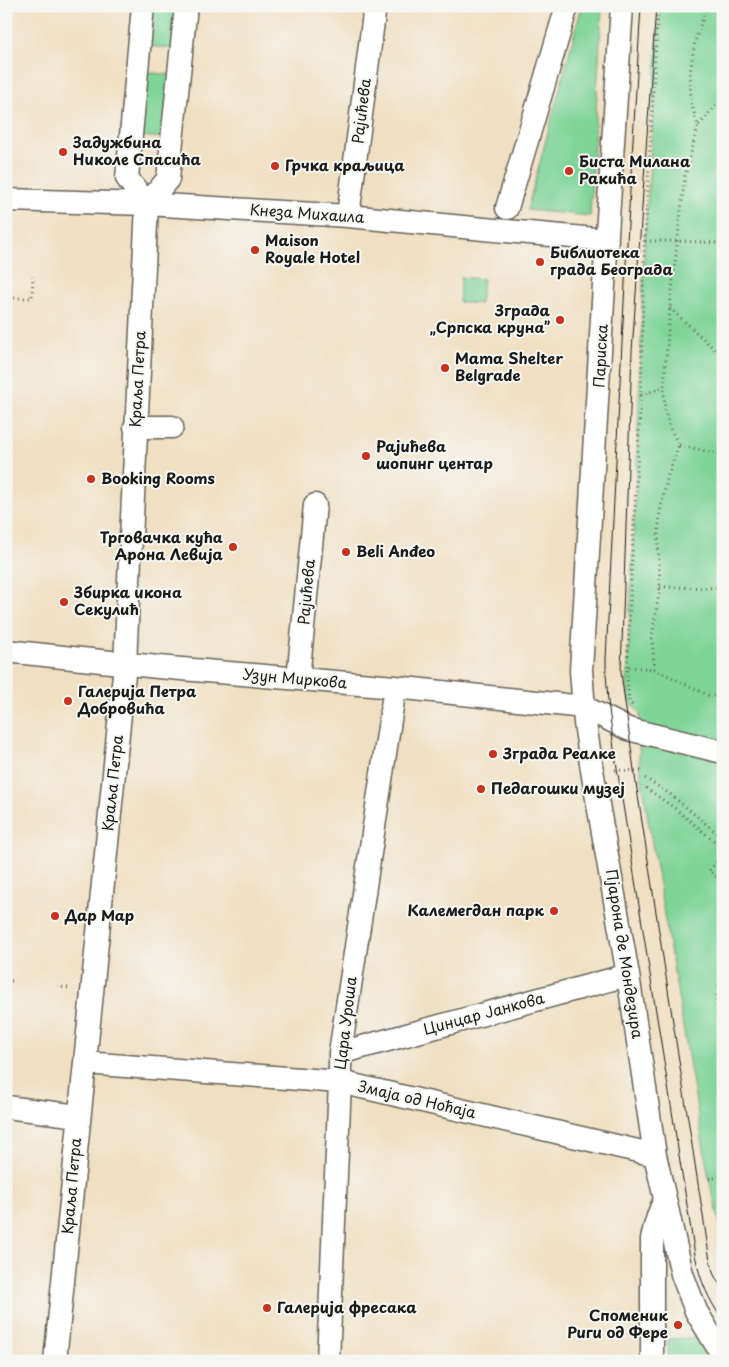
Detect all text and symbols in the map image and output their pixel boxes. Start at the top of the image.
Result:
street label: Рајићева [345,76,376,145]
place label: Задужбина Николе Спасића [72,130,201,170]
marker: Задужбина Николе Спасића [57,146,69,158]
place label: Биста Милана Ракића [579,149,691,189]
place label: Грчка краљица [285,153,405,176]
marker: Грчка краљица [269,160,281,172]
marker: Биста Милана Ракића [563,165,575,177]
street label: Кнеза Михаила [249,197,366,228]
place label: Maison Royale Hotel [265,228,360,268]
place label: Библиотека града Београда [550,240,673,280]
marker: Maison Royale Hotel [249,244,261,256]
marker: Библиотека града Београда [534,256,546,268]
place label: Зграда „Српска круна” [430,298,551,338]
marker: Зграда „Српска круна” [554,314,566,326]
street label: Париска [586,323,613,388]
street label: Краља Петра [122,330,151,428]
place label: Mama Shelter Belgrade [455,346,563,386]
marker: Mama Shelter Belgrade [439,362,451,374]
place label: Рајићева шопинг центар [376,434,493,474]
marker: Рајићева шопинг центар [360,450,372,462]
place label: Booking Rooms [101,466,215,489]
marker: Booking Rooms [85,473,97,485]
place label: Трговачка кућа Арона Левија [100,525,224,565]
place label: Beli Anđeo [356,539,435,562]
marker: Трговачка кућа Арона Левија [227,541,239,553]
marker: Beli Anđeo [340,546,352,558]
street label: Рајићева [291,557,320,626]
place label: Збирка икона Секулић [73,580,182,620]
marker: Збирка икона Секулић [58,596,70,608]
street label: Узун Миркова [242,662,349,694]
place label: Галерија Петра Добровића [77,679,197,719]
marker: Галерија Петра Добровића [62,695,74,707]
street label: Краља Петра [95,733,128,832]
place label: Зграда Реалке [502,741,616,764]
marker: Зграда Реалке [487,748,499,760]
place label: Педагошки музеј [491,776,625,799]
marker: Педагошки музеј [475,783,487,795]
street label: Пјарона де Мондезира [601,868,650,1041]
place label: Калемегдан парк [407,898,544,921]
place label: Дар Мар [64,903,134,926]
marker: Калемегдан парк [548,905,560,917]
marker: Дар Мар [49,910,61,922]
street label: Цара Уроша [327,974,362,1071]
street label: Цинцар Јанкова [421,985,547,1040]
street label: Змаја од Ноћаја [356,1074,479,1123]
street label: Краља Петра [55,1136,86,1235]
place label: Галерија фресака [277,1295,417,1318]
marker: Галерија фресака [261,1302,273,1314]
place label: Споменик Риги од Фере [567,1303,668,1343]
marker: Споменик Риги од Фере [672,1319,684,1331]

